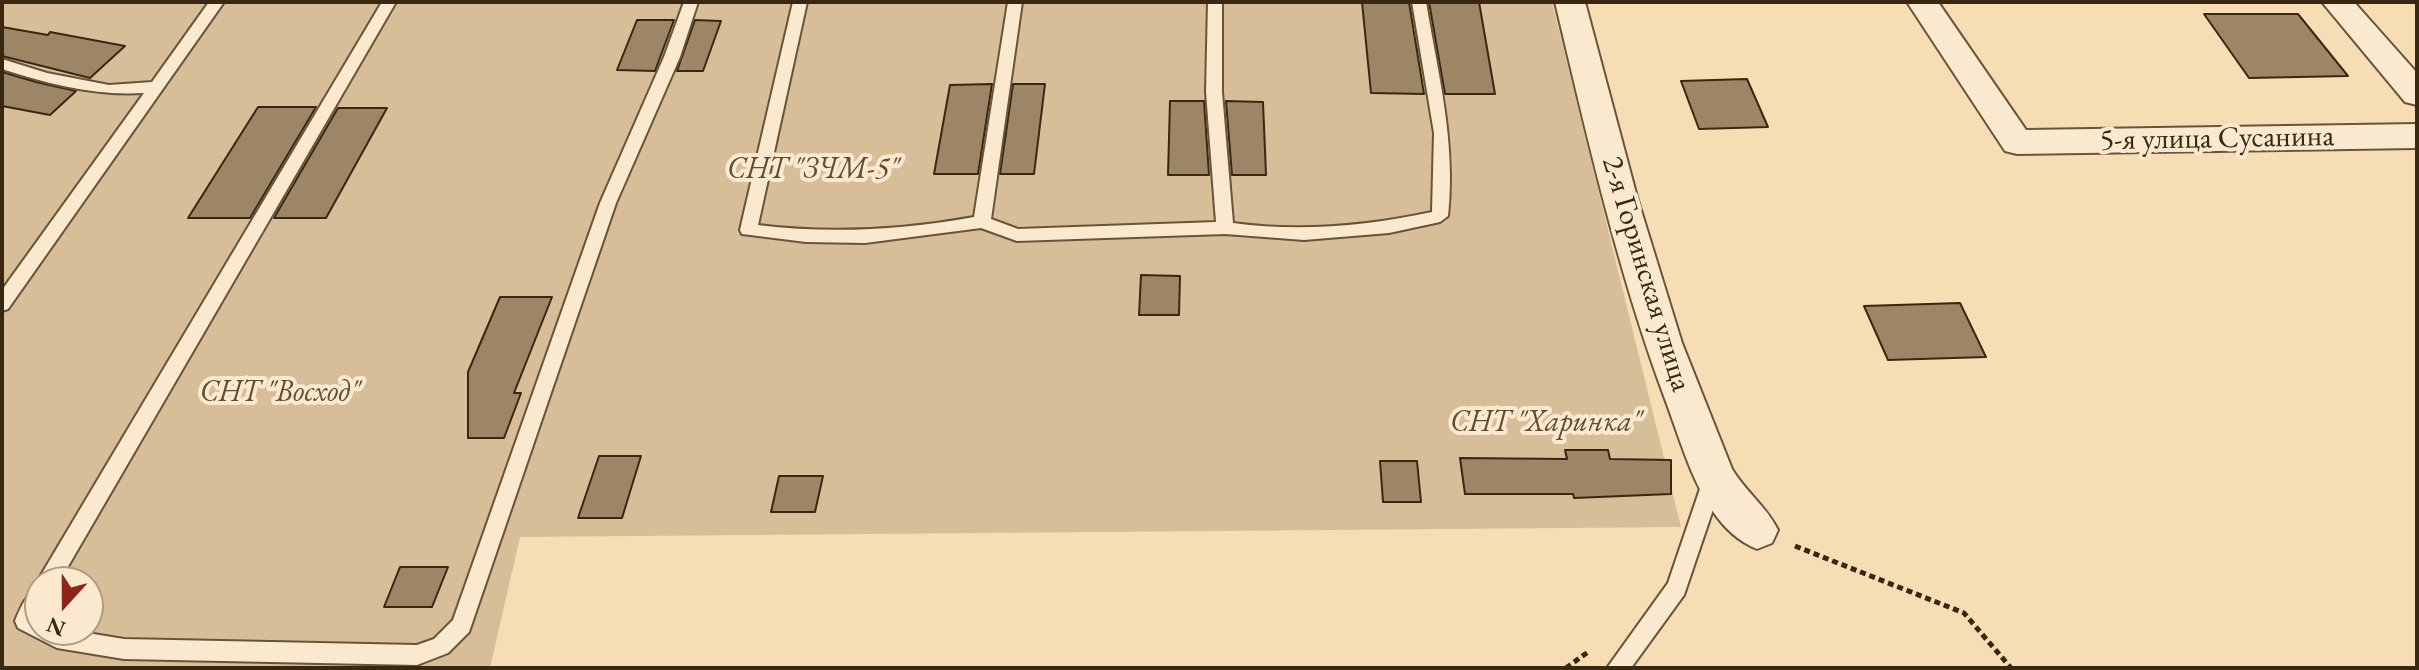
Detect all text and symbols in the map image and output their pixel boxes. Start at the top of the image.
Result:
street label: 5-я улица Сусанина [2099,119,2335,159]
park label: СНТ "ЗЧМ-5" [727,152,899,188]
street label: 2-я Горинская улица [1593,152,1699,396]
park label: СНТ "Восход" [200,375,360,411]
park label: СНТ "Харинка" [1450,405,1642,441]
north arrow [24,566,104,646]
text: N [42,610,69,644]

